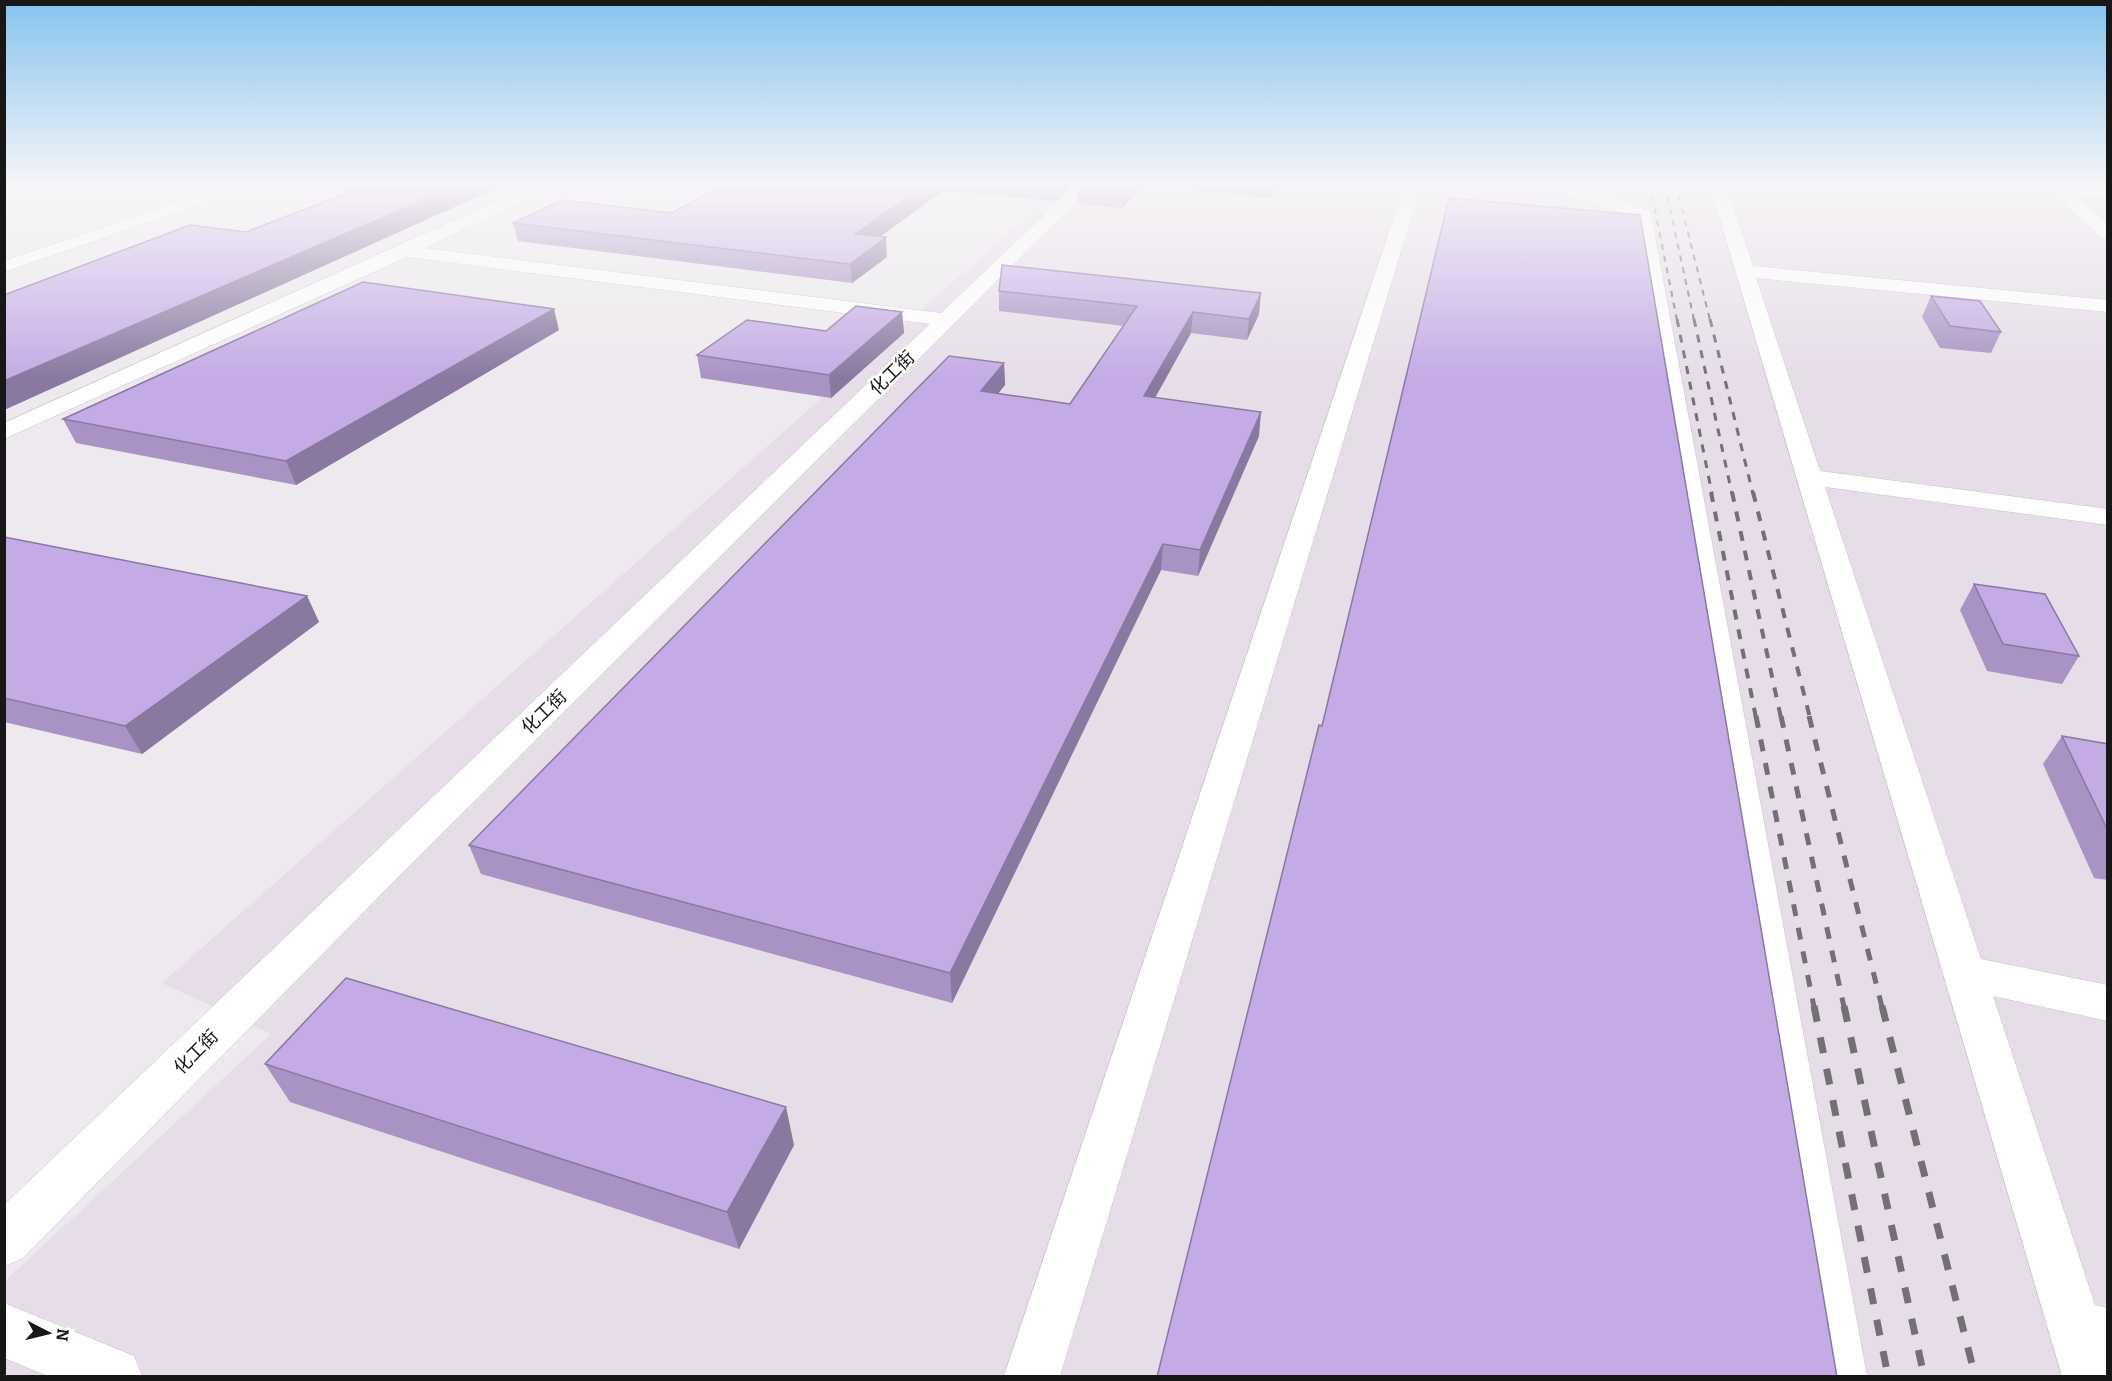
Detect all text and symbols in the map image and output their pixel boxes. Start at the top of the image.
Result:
street label: 化工街 [865,346,919,400]
street label: 化工街 [517,685,571,739]
street label: 化工街 [169,1025,223,1079]
north arrow [18,1303,78,1363]
text: N [52,1327,73,1342]

